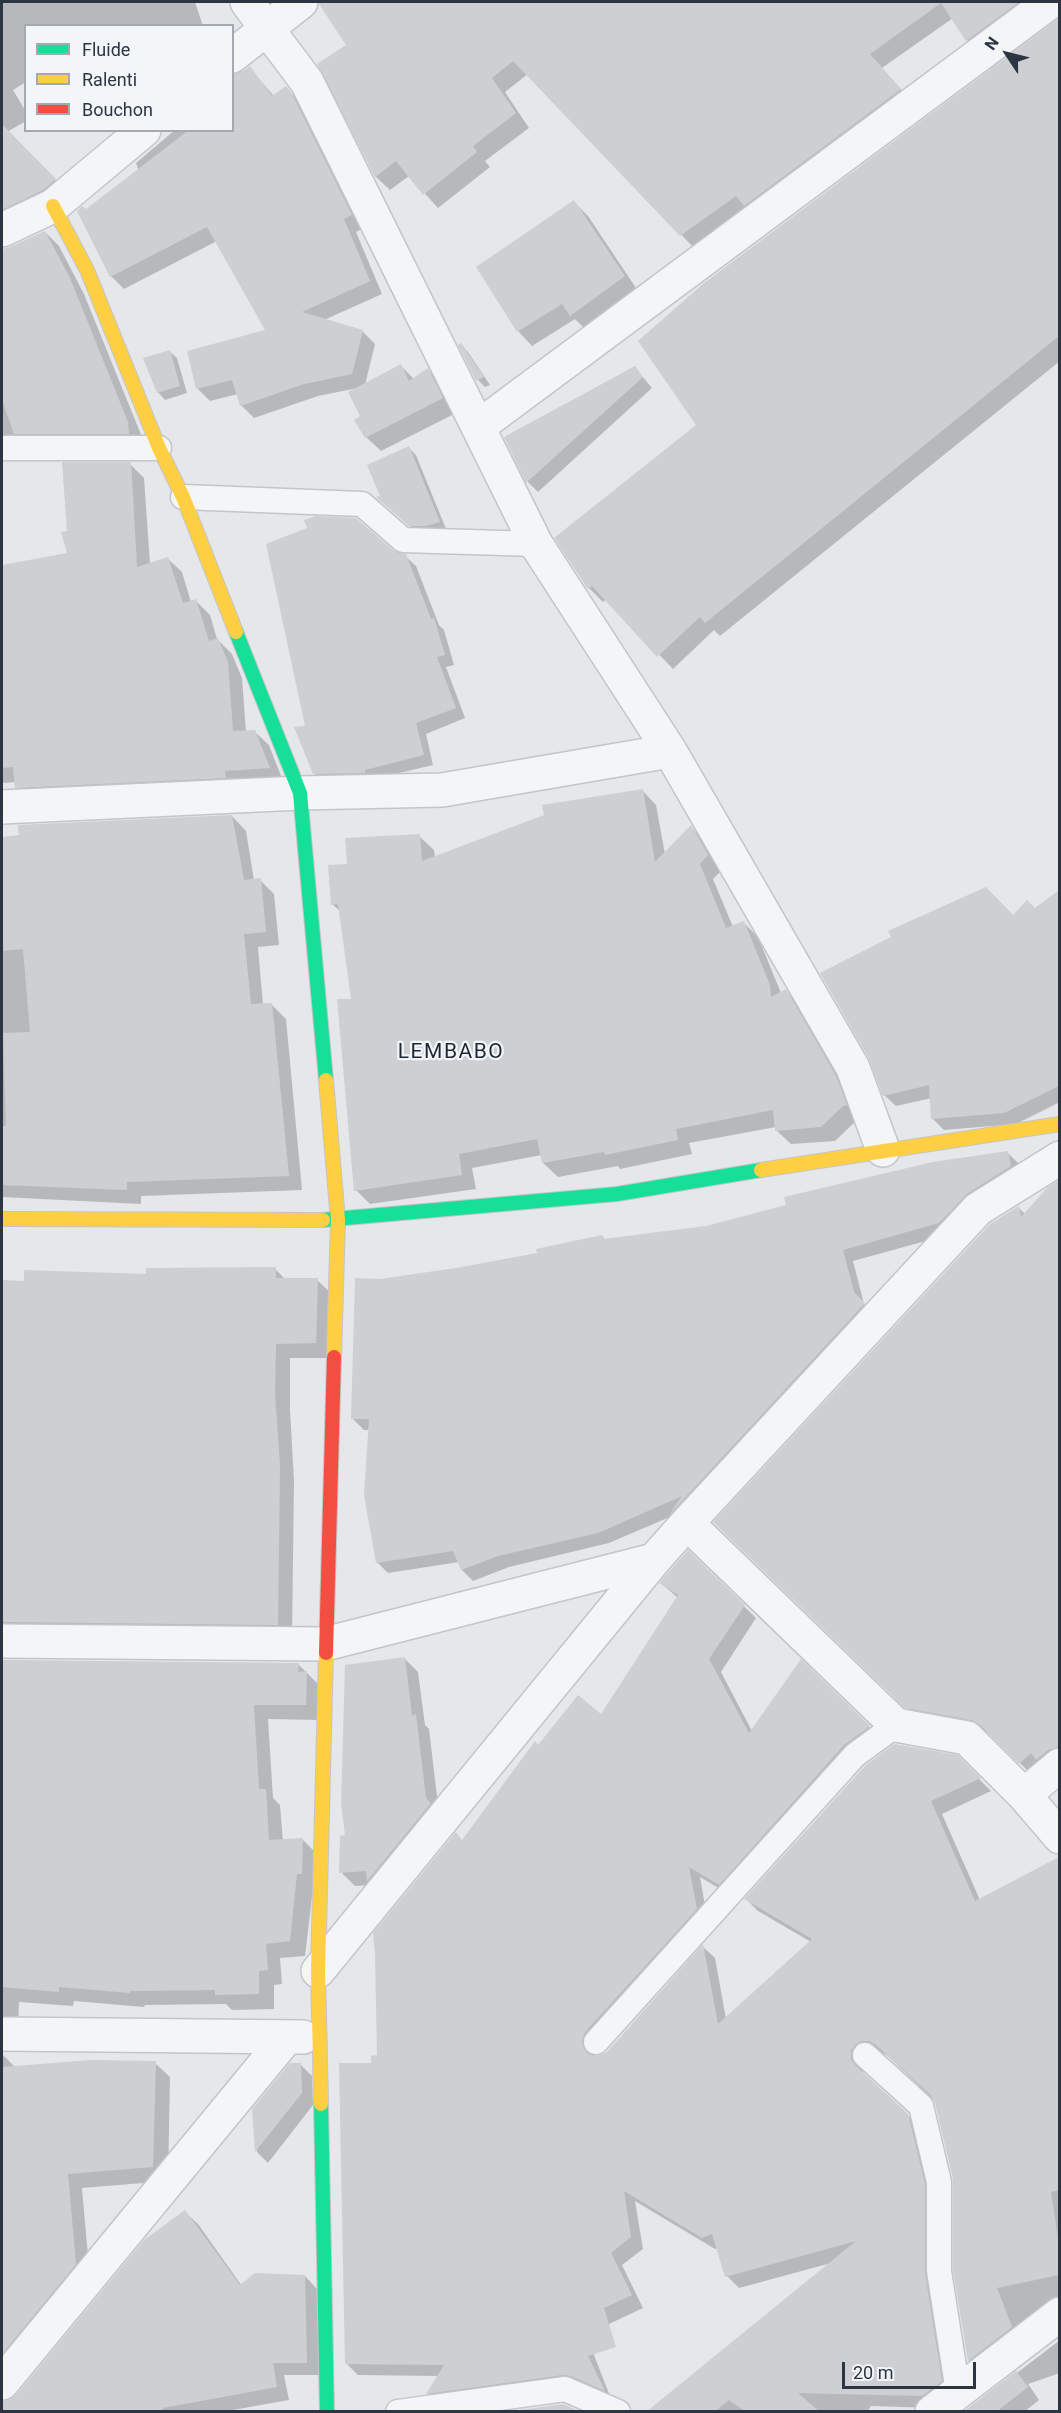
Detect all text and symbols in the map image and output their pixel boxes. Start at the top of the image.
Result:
legend [24,24,234,132]
north arrow [977,24,1037,84]
text: N [981,33,1003,53]
text: Fluide [82,39,130,60]
text: Ralenti [82,69,137,90]
text: Bouchon [82,99,153,120]
district label: LEMBABO [398,1040,504,1066]
scale bar [845,2350,978,2388]
text: 20 m [853,2362,893,2383]

